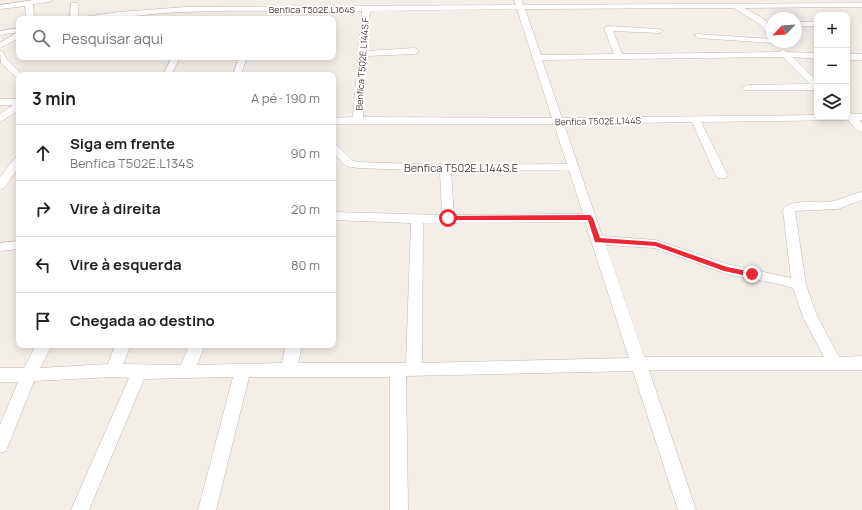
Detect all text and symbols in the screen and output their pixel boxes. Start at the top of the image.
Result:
street label: Benfica T502E.L164S [269,3,356,16]
north arrow [766,12,802,48]
map controls [814,12,850,120]
button: + [814,12,850,48]
search box [16,16,336,60]
street label: Benfica T502E.L144S.F [352,17,372,111]
icon: search [30,27,52,49]
text: Pesquisar aqui [62,28,163,49]
button: − [814,48,850,84]
button: layers [814,84,850,120]
text: 3 min [32,87,76,110]
text: A pé · 190 m [251,89,320,107]
street label: Benfica T502E.L144S [555,114,642,128]
text: Siga em frente [70,133,175,154]
icon: ahead [32,142,54,164]
text: 90 m [290,144,320,162]
text: Benfica T502E.L134S [70,154,194,172]
street label: Benfica T502E.L144S.E [404,160,518,175]
icon: right [32,198,54,220]
text: Vire à direita [70,198,161,219]
text: 20 m [291,200,320,218]
route start [439,209,457,227]
icon: left [32,254,54,276]
text: Vire à esquerda [70,254,182,275]
text: 80 m [291,256,320,274]
route end [743,265,761,283]
icon: arrive [32,310,54,332]
text: Chegada ao destino [70,310,215,331]

